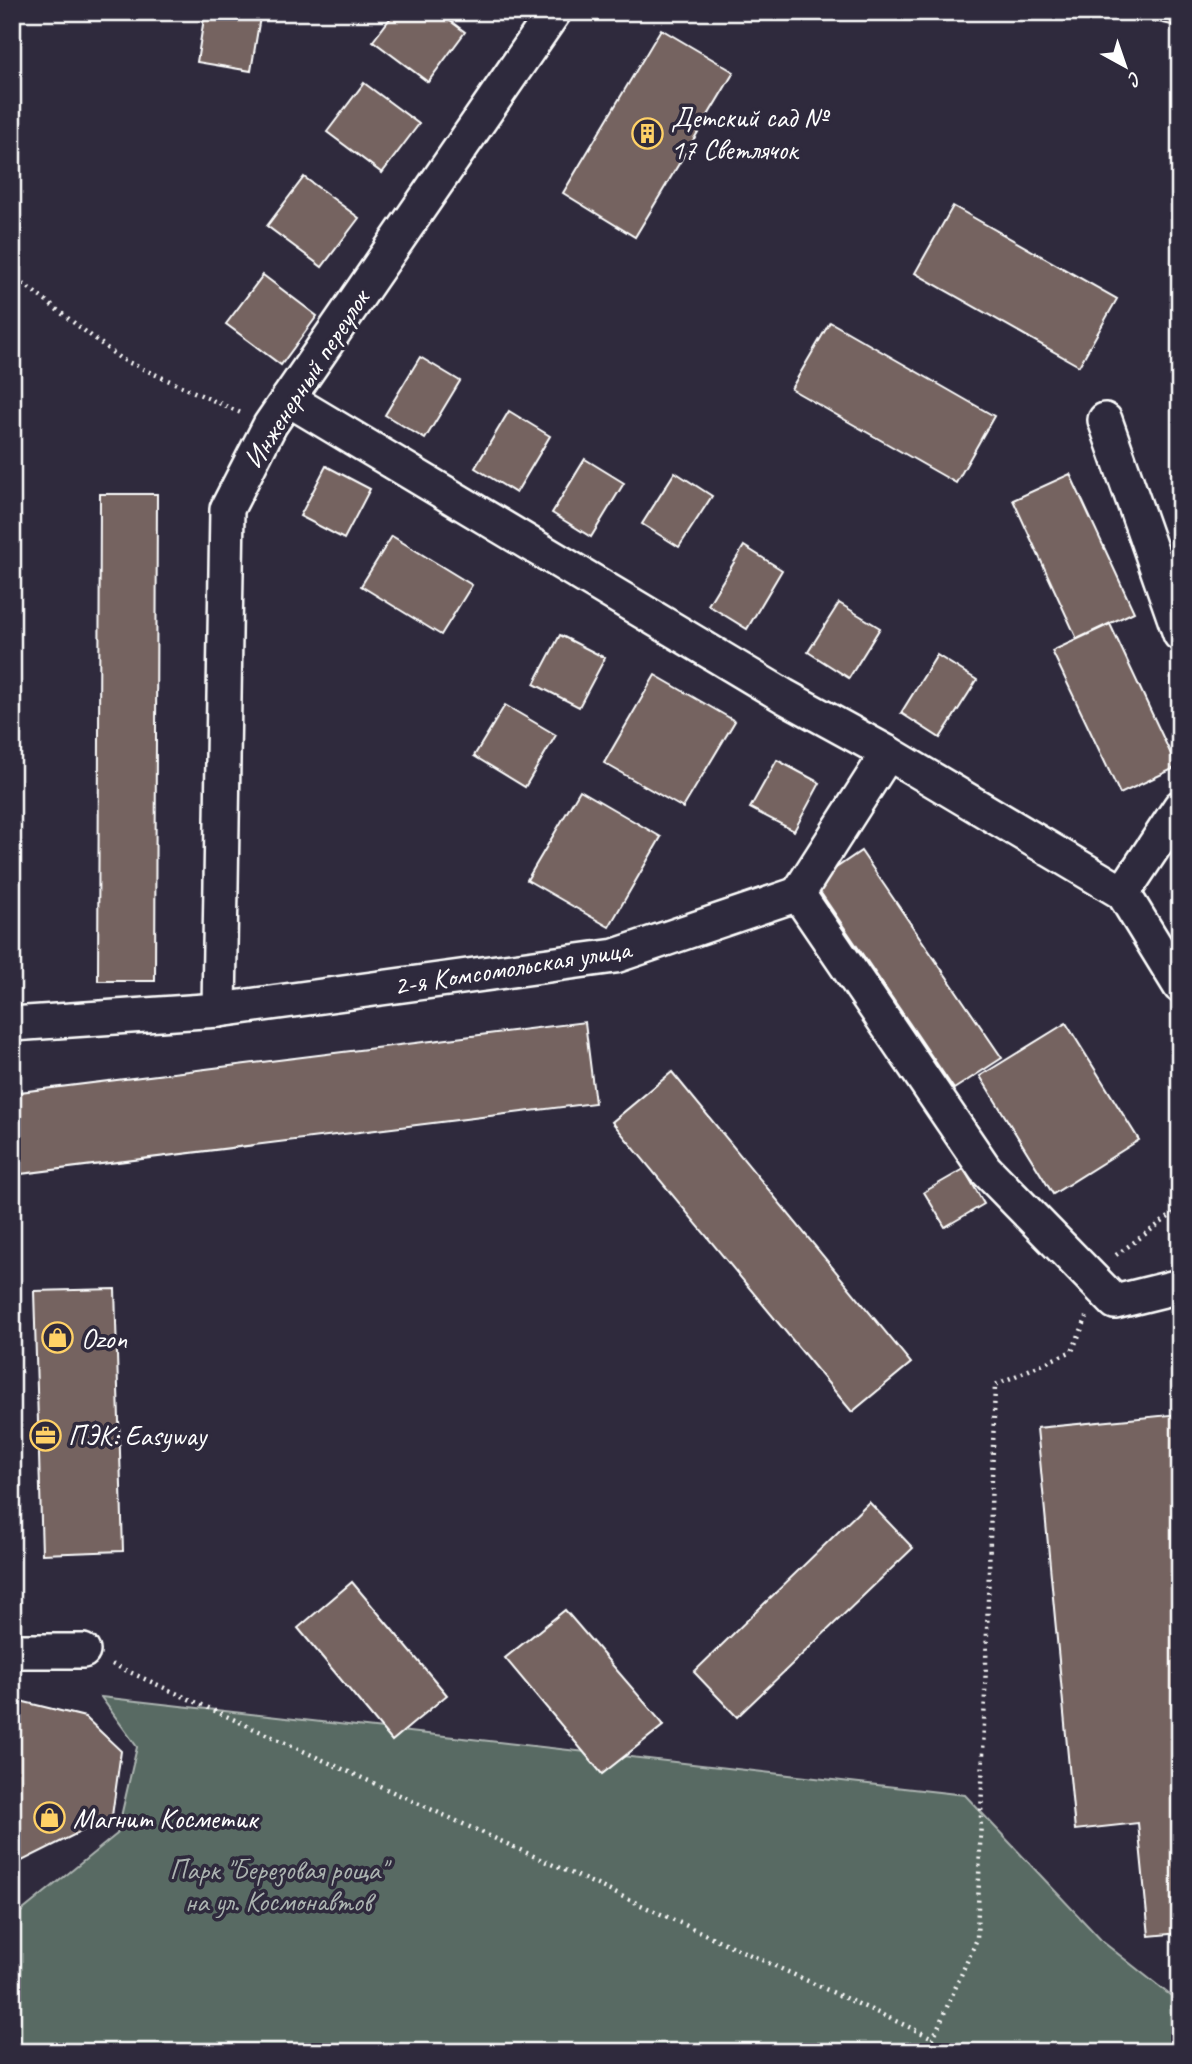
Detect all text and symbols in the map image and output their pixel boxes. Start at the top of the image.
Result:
north arrow [1090,32,1160,102]
text: С [1122,66,1147,92]
place label: Детский сад № 17 Светлячок [671,100,830,167]
building icon: Детский сад № 17 Светлячок [631,116,665,150]
street label: Инженерный переулок [235,281,378,475]
street label: 2-я Комсомольская улица [391,931,635,1003]
shop icon: Ozon [41,1321,75,1355]
place label: Ozon [81,1321,127,1356]
office icon: ПЭК: Easyway [28,1418,62,1452]
place label: ПЭК: Easyway [68,1418,209,1453]
shop icon: Магнит Косметик [33,1801,67,1835]
place label: Магнит Косметик [73,1801,260,1836]
park label: Парк "Березовая роща" на ул. Космонавтов [169,1852,392,1919]

